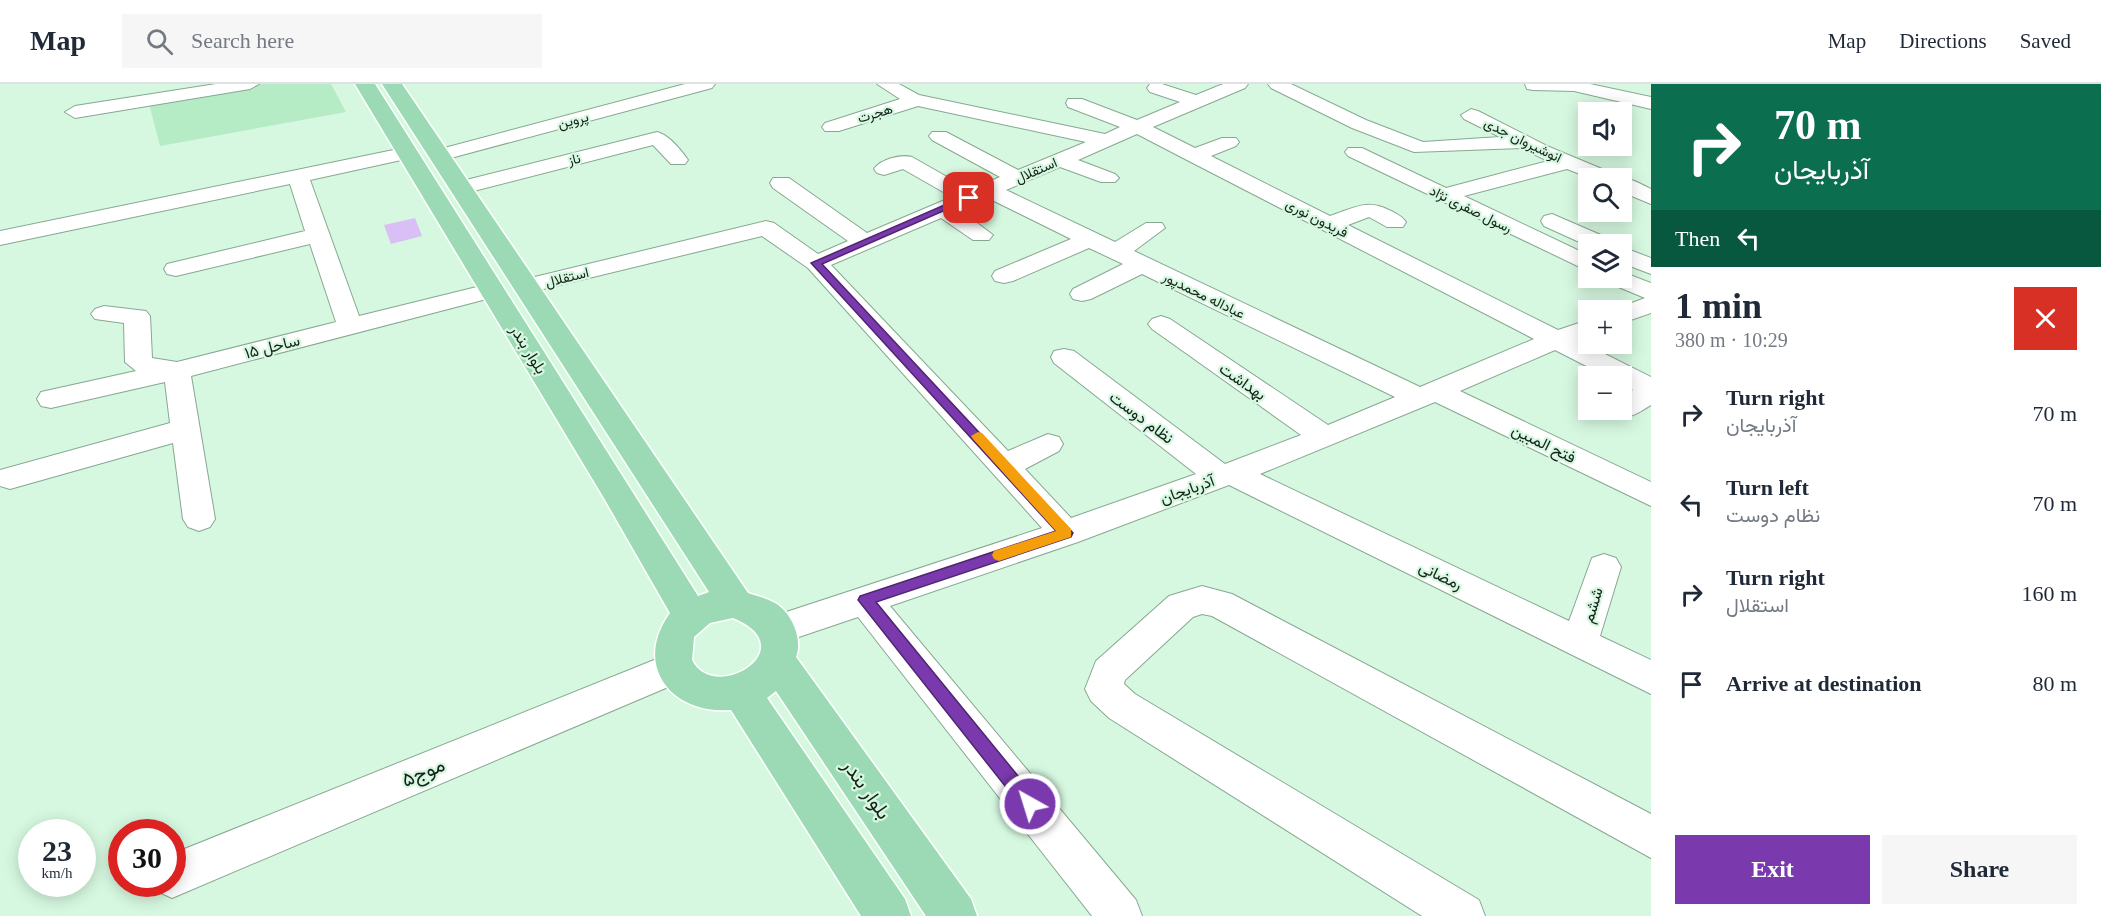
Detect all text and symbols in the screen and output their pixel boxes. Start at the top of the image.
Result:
search box [122,14,542,68]
text: Map [30,25,86,56]
icon: search [143,25,176,58]
text: Search here [191,28,294,53]
text: Map [1828,29,1866,53]
text: Directions [1899,29,1987,53]
text: Saved [2020,29,2071,53]
street label: هجرت [856,101,895,127]
map controls [1578,102,1632,420]
button: sound [1578,102,1632,156]
text: 70 m [1774,102,1862,148]
icon: right [1675,108,1753,186]
street label: پروین [556,109,591,134]
street label: انوشیروان جدی [1481,115,1564,167]
street label: ناز [565,151,582,169]
street label: استقلال [1013,155,1060,188]
text: آذربایجان [1774,155,1869,185]
button: search [1578,168,1632,222]
pin [943,172,994,223]
icon: arrive [952,181,985,214]
street label: رسول صفری نژاد [1426,183,1515,238]
street label: فریدون نوری [1283,196,1350,241]
icon: left [1732,222,1765,255]
text: Then [1675,226,1720,251]
button: layers [1578,234,1632,288]
street label: استقلال [544,265,591,292]
street label: عباداله محمدپور [1159,269,1247,324]
text: 1 min [1675,286,1762,326]
button: close [2014,287,2077,350]
button: + [1578,300,1632,354]
street label: بلوار بندر [505,321,550,378]
text: 380 m · 10:29 [1675,329,1788,351]
street label: ساحل ۱۵ [243,331,302,363]
street label: بهداشت [1215,359,1269,405]
button: − [1578,366,1632,420]
text: Turn right [1726,385,1825,410]
street label: نظام دوست [1105,388,1177,448]
icon: right [1675,398,1708,431]
text: 70 m [2032,401,2077,426]
text: آذربایجان [1726,414,1796,436]
street label: فتح المبین [1508,421,1579,469]
street label: آذربایجان [1158,471,1218,509]
text: Turn left [1726,475,1809,500]
icon: left [1675,488,1708,521]
text: 70 m [2032,491,2077,516]
text: نظام دوست [1726,504,1820,526]
street label: رمضانی [1416,558,1465,595]
text: Turn right [1726,565,1825,590]
icon: right [1675,578,1708,611]
text: 160 m [2021,581,2077,606]
street label: ششم [1579,585,1608,626]
text: استقلال [1726,594,1789,616]
icon: arrive [1675,668,1708,701]
text: Arrive at destination [1726,671,1922,696]
text: 80 m [2032,671,2077,696]
street label: موج۵ [398,753,449,794]
street label: بلوار بندر [836,754,895,824]
position arrow [998,772,1062,836]
speed limit sign: 30 [108,819,186,897]
text: 23 [42,834,72,867]
button: Exit [1675,835,1870,904]
button: Share [1882,835,2077,904]
text: km/h [42,865,72,881]

